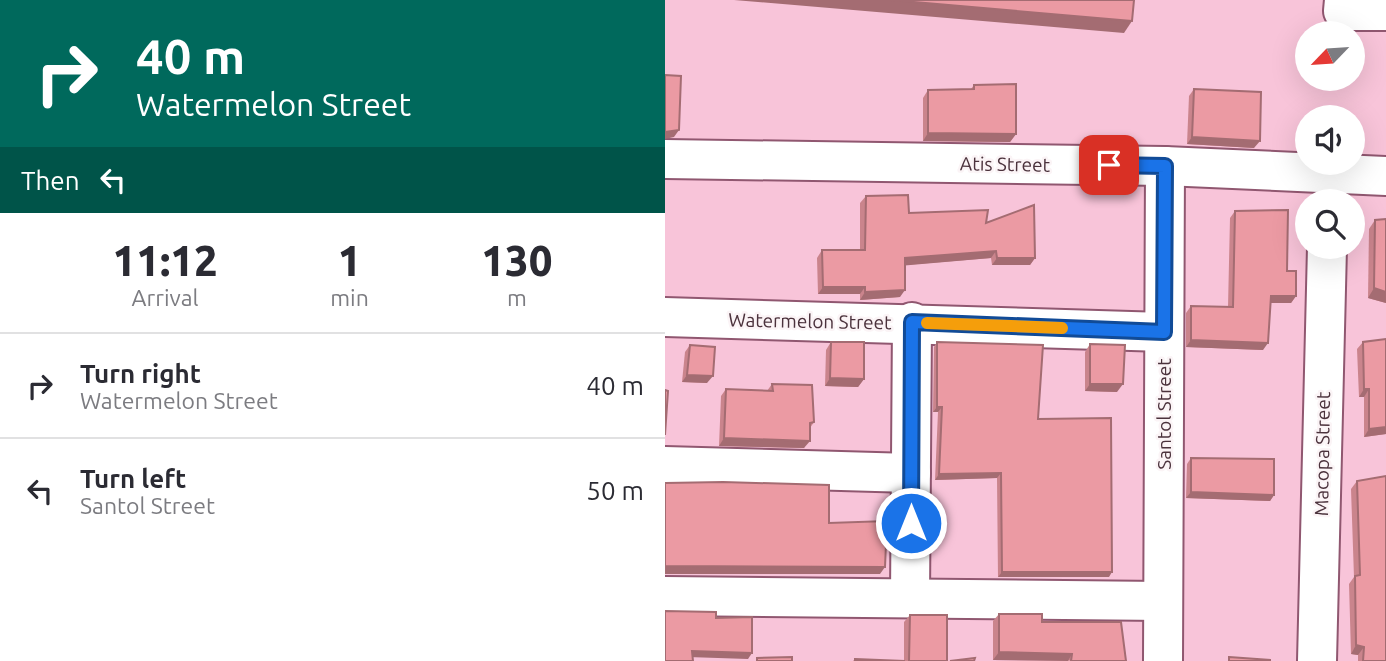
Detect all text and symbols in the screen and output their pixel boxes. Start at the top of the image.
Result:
north arrow [1295,21,1365,91]
map controls [1295,21,1365,259]
icon: right [21,28,112,119]
text: 40 m [136,28,245,83]
text: Watermelon Street [136,86,411,122]
button: sound [1295,105,1365,175]
pin [1079,135,1139,195]
icon: arrive [1090,146,1128,184]
street label: Atis Street [960,152,1051,176]
icon: left [94,161,132,199]
text: Then [21,166,80,195]
button: search [1295,189,1365,259]
text: 11:12 [113,237,218,284]
text: 1 [338,237,361,284]
text: 130 [481,237,552,284]
text: Arrival [132,285,199,310]
text: min [330,285,369,310]
text: m [507,285,527,310]
street label: Watermelon Street [728,309,892,333]
street label: Santol Street [1153,358,1175,470]
text: Turn right [80,359,201,388]
icon: right [21,367,59,405]
text: 40 m [586,371,644,400]
text: Watermelon Street [80,388,278,413]
street label: Macopa Street [1310,391,1334,516]
text: Turn left [80,464,186,493]
icon: left [21,472,59,510]
text: 50 m [586,476,644,505]
position arrow [874,486,948,560]
text: Santol Street [80,493,215,518]

